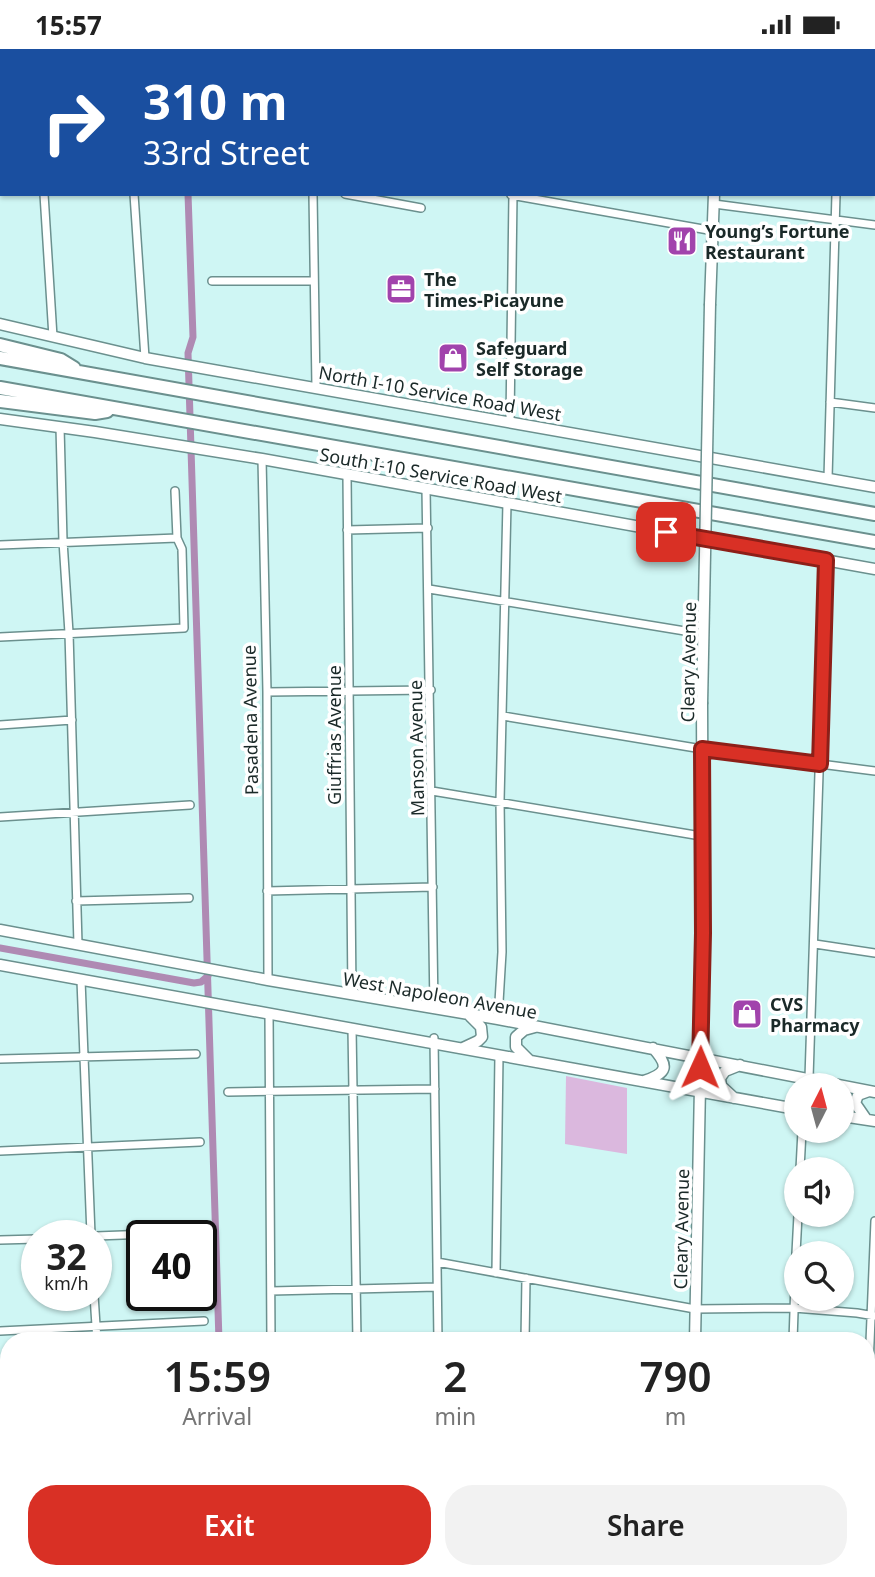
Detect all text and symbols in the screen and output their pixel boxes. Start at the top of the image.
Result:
text: 15:57 [35,7,102,43]
text: 310 m [143,68,288,134]
icon: right [28,77,119,168]
text: 33rd Street [143,131,310,174]
place label: Young’s Fortune Restaurant [705,219,850,264]
restaurant icon: Young’s Fortune Restaurant [665,224,699,258]
place label: The Times-Picayune [424,267,564,312]
office icon: The Times-Picayune [384,272,418,306]
place label: Safeguard Self Storage [476,336,583,381]
shop icon: Safeguard Self Storage [436,341,470,375]
street label: North I-10 Service Road West [317,360,564,426]
street label: South I-10 Service Road West [318,442,565,508]
pin [636,502,696,562]
icon: arrive [647,513,685,551]
street label: Cleary Avenue [675,601,701,723]
street label: Pasadena Avenue [237,645,263,795]
street label: Giuffrias Avenue [322,665,346,805]
street label: Manson Avenue [403,680,429,816]
street label: West Napoleon Avenue [341,966,539,1024]
place label: CVS Pharmacy [770,992,860,1037]
shop icon: CVS Pharmacy [730,997,764,1031]
position arrow [663,1030,737,1104]
north arrow [784,1073,854,1143]
map controls [784,1073,854,1311]
button: sound [784,1157,854,1227]
street label: Cleary Avenue [668,1168,694,1290]
speed limit sign: 40 [126,1220,217,1311]
text: 32 [46,1233,87,1280]
button: search [784,1241,854,1311]
text: km/h [44,1271,89,1295]
text: 15:59 [163,1347,271,1404]
text: 2 [443,1347,467,1404]
text: 790 [640,1347,712,1404]
text: Arrival [182,1400,252,1432]
text: min [434,1400,476,1432]
text: m [665,1400,686,1432]
button: Exit [28,1485,431,1565]
button: Share [445,1485,847,1565]

